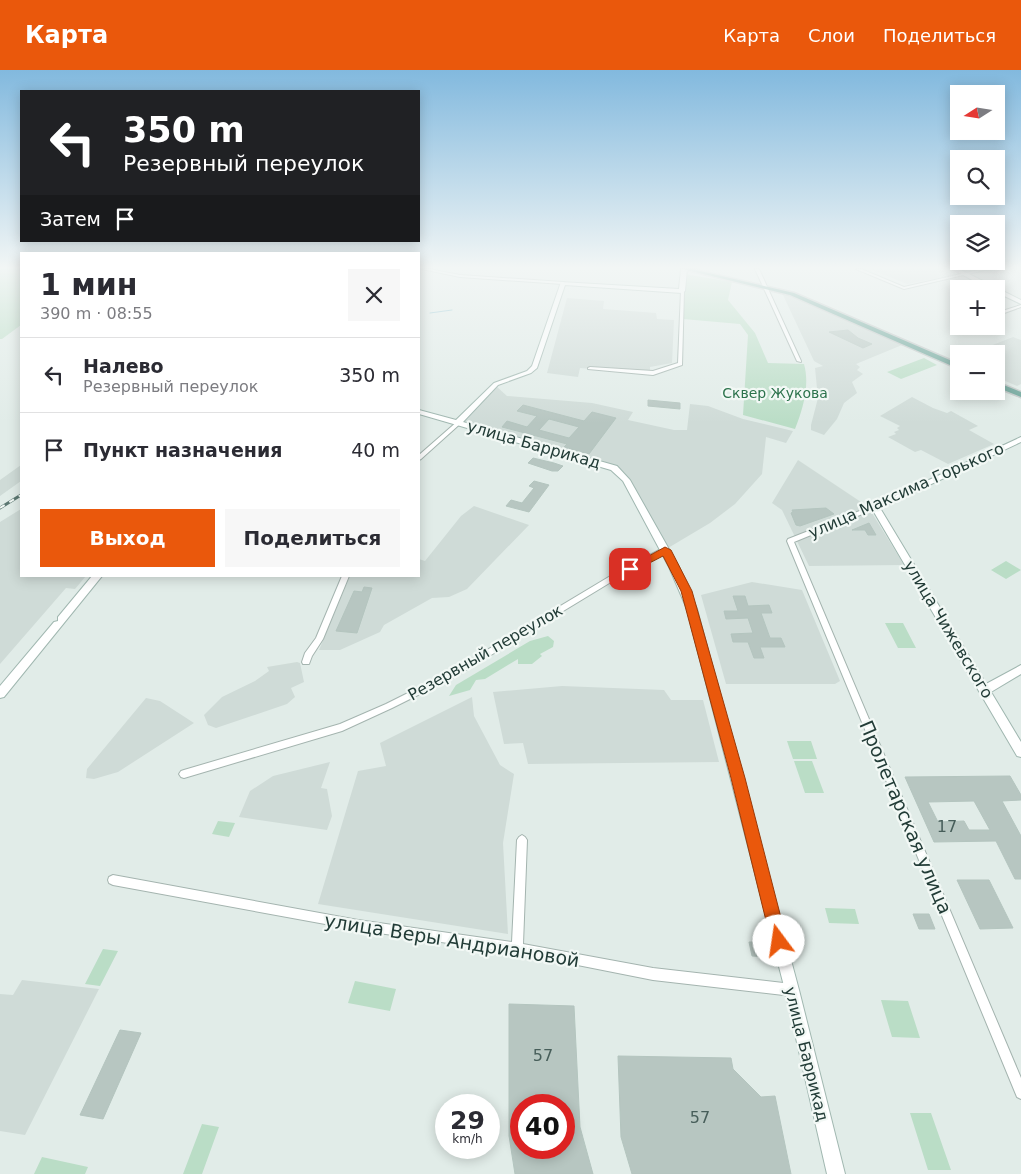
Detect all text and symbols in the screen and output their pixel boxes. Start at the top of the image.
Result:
text: Карта [25,21,108,49]
text: Карта [723,25,780,46]
text: Слои [808,25,855,46]
text: Поделиться [883,25,996,46]
north arrow [950,85,1005,140]
map controls [950,85,1005,400]
icon: left [40,110,105,175]
text: 350 m [123,110,245,150]
button: search [950,150,1005,205]
text: Резервный переулок [123,151,364,176]
icon: arrive [111,205,139,233]
text: Затем [40,208,101,230]
button: layers [950,215,1005,270]
text: 1 мин [40,267,138,302]
button: close [348,269,400,321]
button: + [950,280,1005,335]
text: 390 m · 08:55 [40,304,153,323]
button: − [950,345,1005,400]
text: Налево [83,355,164,377]
icon: left [40,361,68,389]
text: 350 m [339,364,400,386]
text: Резервный переулок [83,377,258,396]
park label: Сквер Жукова [722,385,828,401]
street label: улица Баррикад [465,416,603,473]
icon: arrive [40,436,68,464]
text: Пункт назначения [83,439,282,461]
text: 40 m [351,439,400,461]
street label: улица Максима Горького [805,439,1007,542]
button: Выход [40,509,215,567]
button: Поделиться [225,509,400,567]
pin [609,548,651,590]
icon: arrive [616,555,644,583]
street label: улица Чижевского [900,557,997,702]
street label: Резервный переулок [405,600,566,705]
street label: Пролетарская улица [855,717,957,917]
house number: 17 [937,817,957,836]
street label: улица Веры Андриановой [323,909,581,971]
position arrow [752,914,804,966]
street label: улица Баррикад [781,985,832,1123]
house number: 57 [533,1046,553,1065]
speed limit sign: 40 [510,1094,575,1159]
text: 29 [450,1106,485,1135]
house number: 57 [690,1108,710,1127]
text: km/h [452,1132,483,1146]

